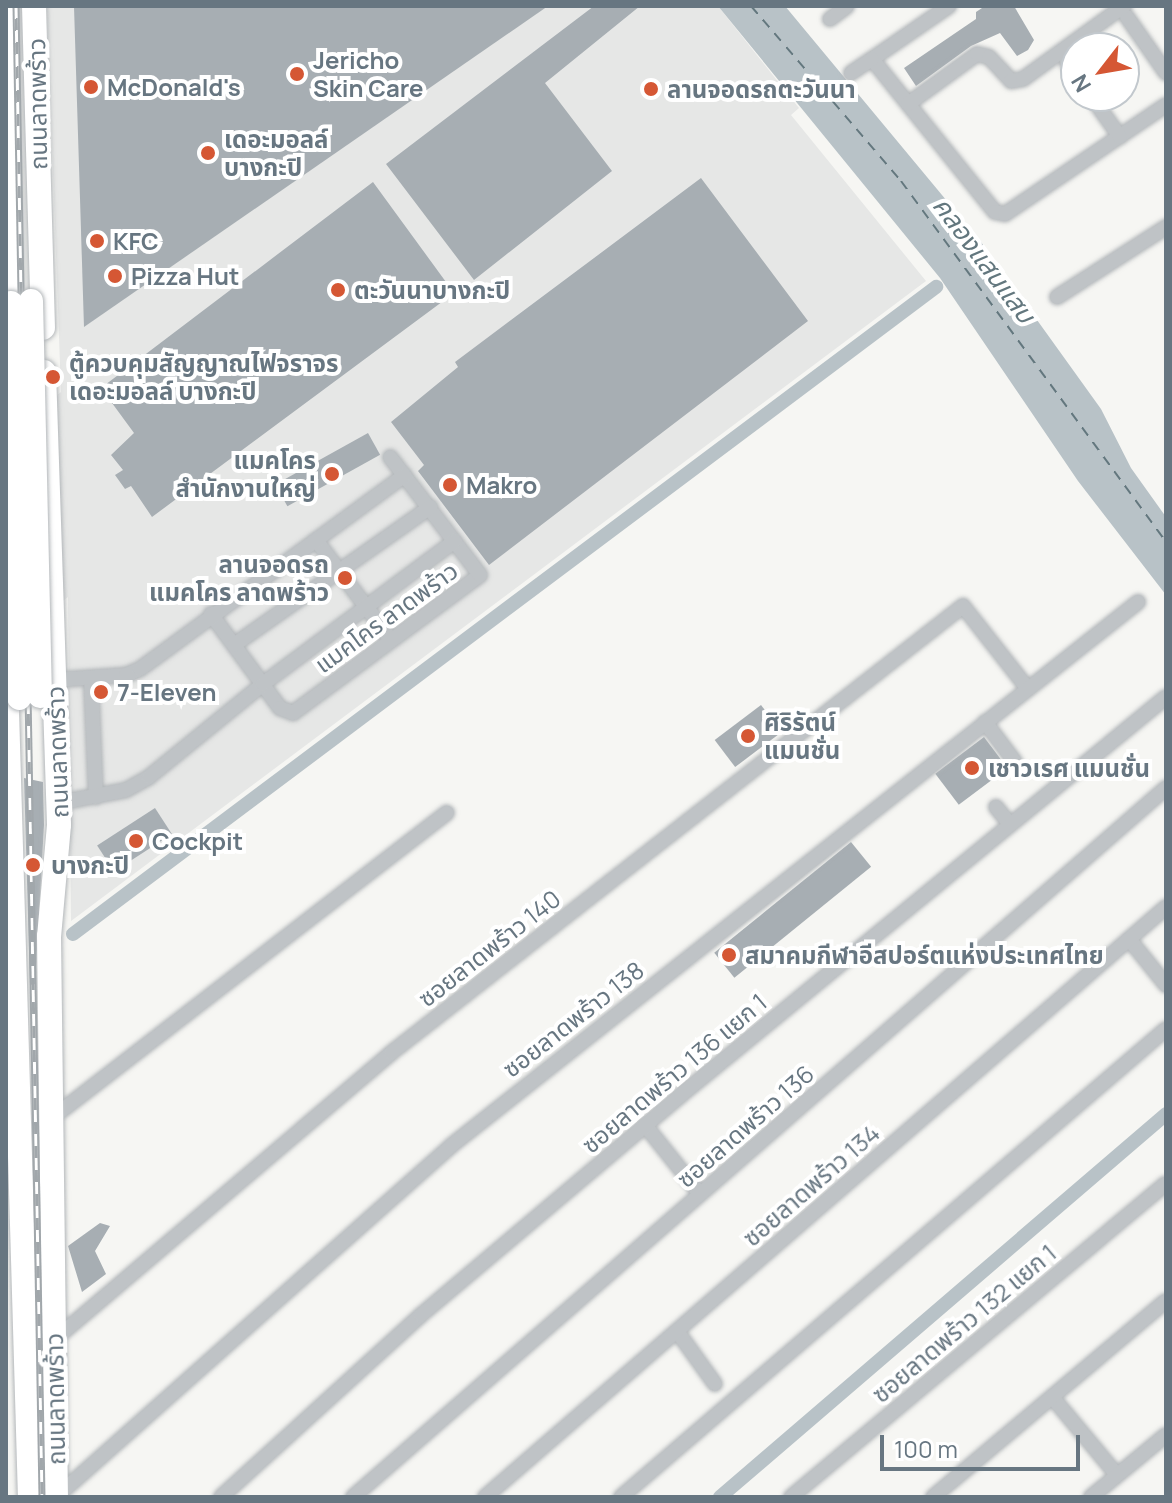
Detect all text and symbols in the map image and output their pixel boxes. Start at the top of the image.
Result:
north arrow [1060,32,1140,112]
street label: ถนนลาดพร้าว [21,38,53,170]
place label: Jericho Skin Care [313,46,424,102]
marker: Jericho Skin Care [288,65,306,83]
text: N [1064,69,1098,98]
place label: McDonald's [107,73,241,101]
place label: ลานจอดรถตะวันนา [667,75,856,103]
marker: McDonald's [82,78,100,96]
marker: ลานจอดรถตะวันนา [642,80,660,98]
place label: เดอะมอลล์ บางกะปิ [224,125,328,181]
marker: เดอะมอลล์ บางกะปิ [199,144,217,162]
water label: คลองแสนแสบ [926,191,1042,329]
place label: KFC [113,227,159,255]
marker: KFC [88,232,106,250]
place label: Pizza Hut [131,262,239,290]
marker: Pizza Hut [106,267,124,285]
place label: ตะวันนาบางกะปิ [354,276,510,304]
marker: ตะวันนาบางกะปิ [329,281,347,299]
place label: ตู้ควบคุมสัญญาณไฟจราจร เดอะมอลล์ บางกะปิ [69,349,338,405]
marker: ตู้ควบคุมสัญญาณไฟจราจร เดอะมอลล์ บางกะปิ [44,368,62,386]
place label: แมคโคร สำนักงานใหญ่ [175,446,316,502]
marker: แมคโคร สำนักงานใหญ่ [323,465,341,483]
place label: Makro [466,471,537,499]
marker: Makro [441,476,459,494]
place label: ลานจอดรถ แมคโคร ลาดพร้าว [149,550,329,606]
street label: แมคโคร ลาดพร้าว [309,555,463,679]
marker: ลานจอดรถ แมคโคร ลาดพร้าว [336,569,354,587]
place label: 7-Eleven [117,678,216,706]
marker: 7-Eleven [92,683,110,701]
street label: ถนนลาดพร้าว [40,686,74,818]
place label: ศิริรัตน์ แมนชั่น [764,708,840,764]
marker: ศิริรัตน์ แมนชั่น [739,727,757,745]
place label: เชาวเรศ แมนชั่น [988,754,1150,782]
marker: เชาวเรศ แมนชั่น [963,759,981,777]
place label: Cockpit [152,827,243,855]
marker: Cockpit [127,832,145,850]
place label: บางกะปิ [51,851,129,879]
marker: บางกะปิ [22,854,44,876]
street label: ซอยลาดพร้าว 140 [412,884,566,1012]
place label: สมาคมกีฬาอีสปอร์ตแห่งประเทศไทย [745,941,1104,969]
marker: สมาคมกีฬาอีสปอร์ตแห่งประเทศไทย [720,946,738,964]
street label: ซอยลาดพร้าว 138 [497,955,649,1083]
street label: ซอยลาดพร้าว 136 แยก 1 [576,987,772,1159]
street label: ซอยลาดพร้าว 136 [671,1059,819,1193]
street label: ซอยลาดพร้าว 134 [737,1118,885,1252]
street label: ซอยลาดพร้าว 132 แยก 1 [866,1238,1062,1408]
street label: ถนนลาดพร้าว [39,1333,71,1465]
scale bar [884,1419,1084,1469]
text: 100 m [894,1432,958,1465]

